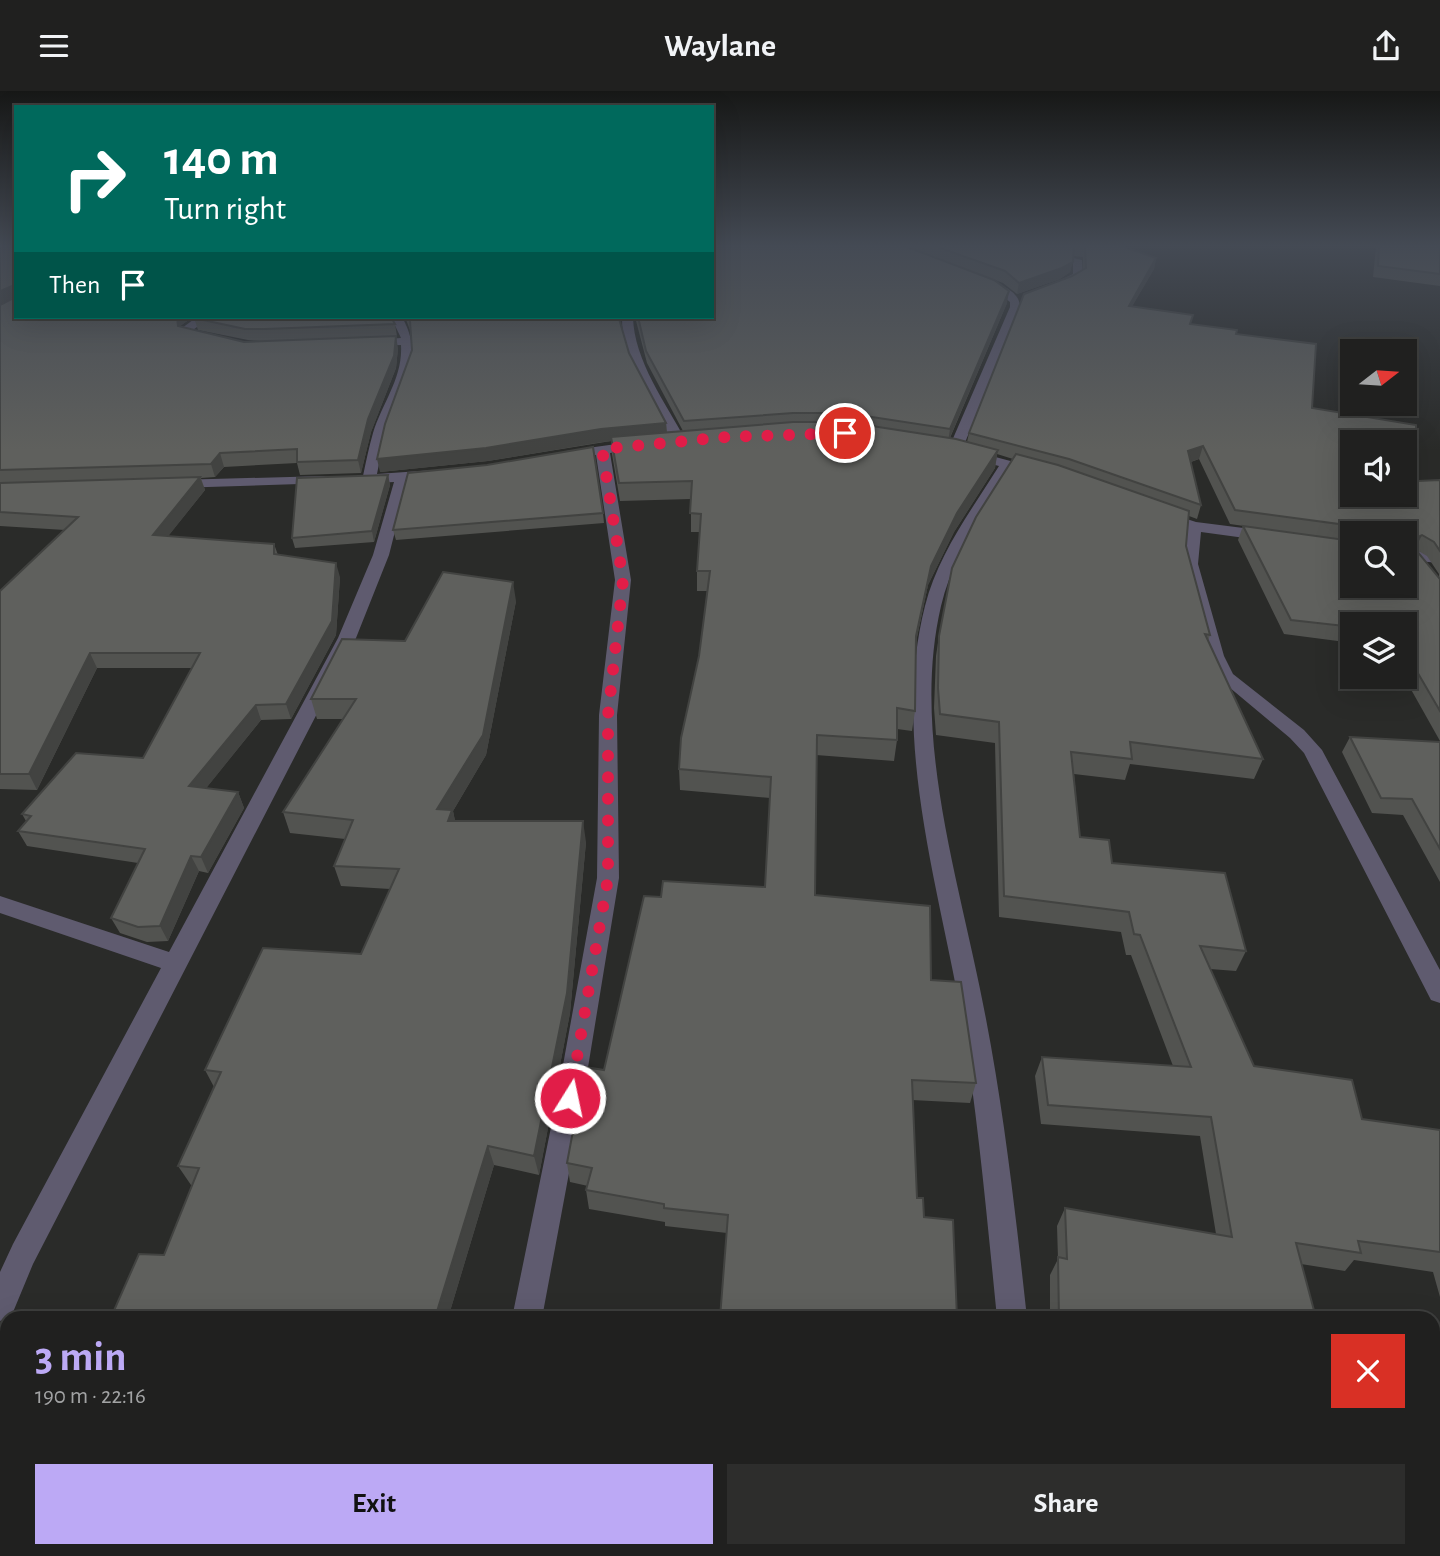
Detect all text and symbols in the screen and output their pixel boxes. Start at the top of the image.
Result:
icon: menu [35,27,73,65]
icon: share [1367,27,1405,65]
text: Waylane [664,30,776,62]
icon: right [49,133,140,224]
text: 140 m [164,135,279,184]
text: Turn right [164,193,286,225]
icon: arrive [114,266,152,304]
text: Then [49,272,100,298]
north arrow [1340,339,1418,417]
map controls [1340,339,1417,689]
pin [815,403,875,463]
icon: arrive [826,414,864,452]
button: sound [1340,430,1417,507]
button: search [1340,521,1417,598]
button: layers [1340,612,1417,689]
position arrow [533,1061,607,1135]
button: close [1331,1334,1405,1408]
text: 3 min [35,1336,127,1378]
text: 190 m · 22:16 [35,1385,146,1408]
button: Exit [35,1464,713,1544]
button: Share [727,1464,1405,1544]

